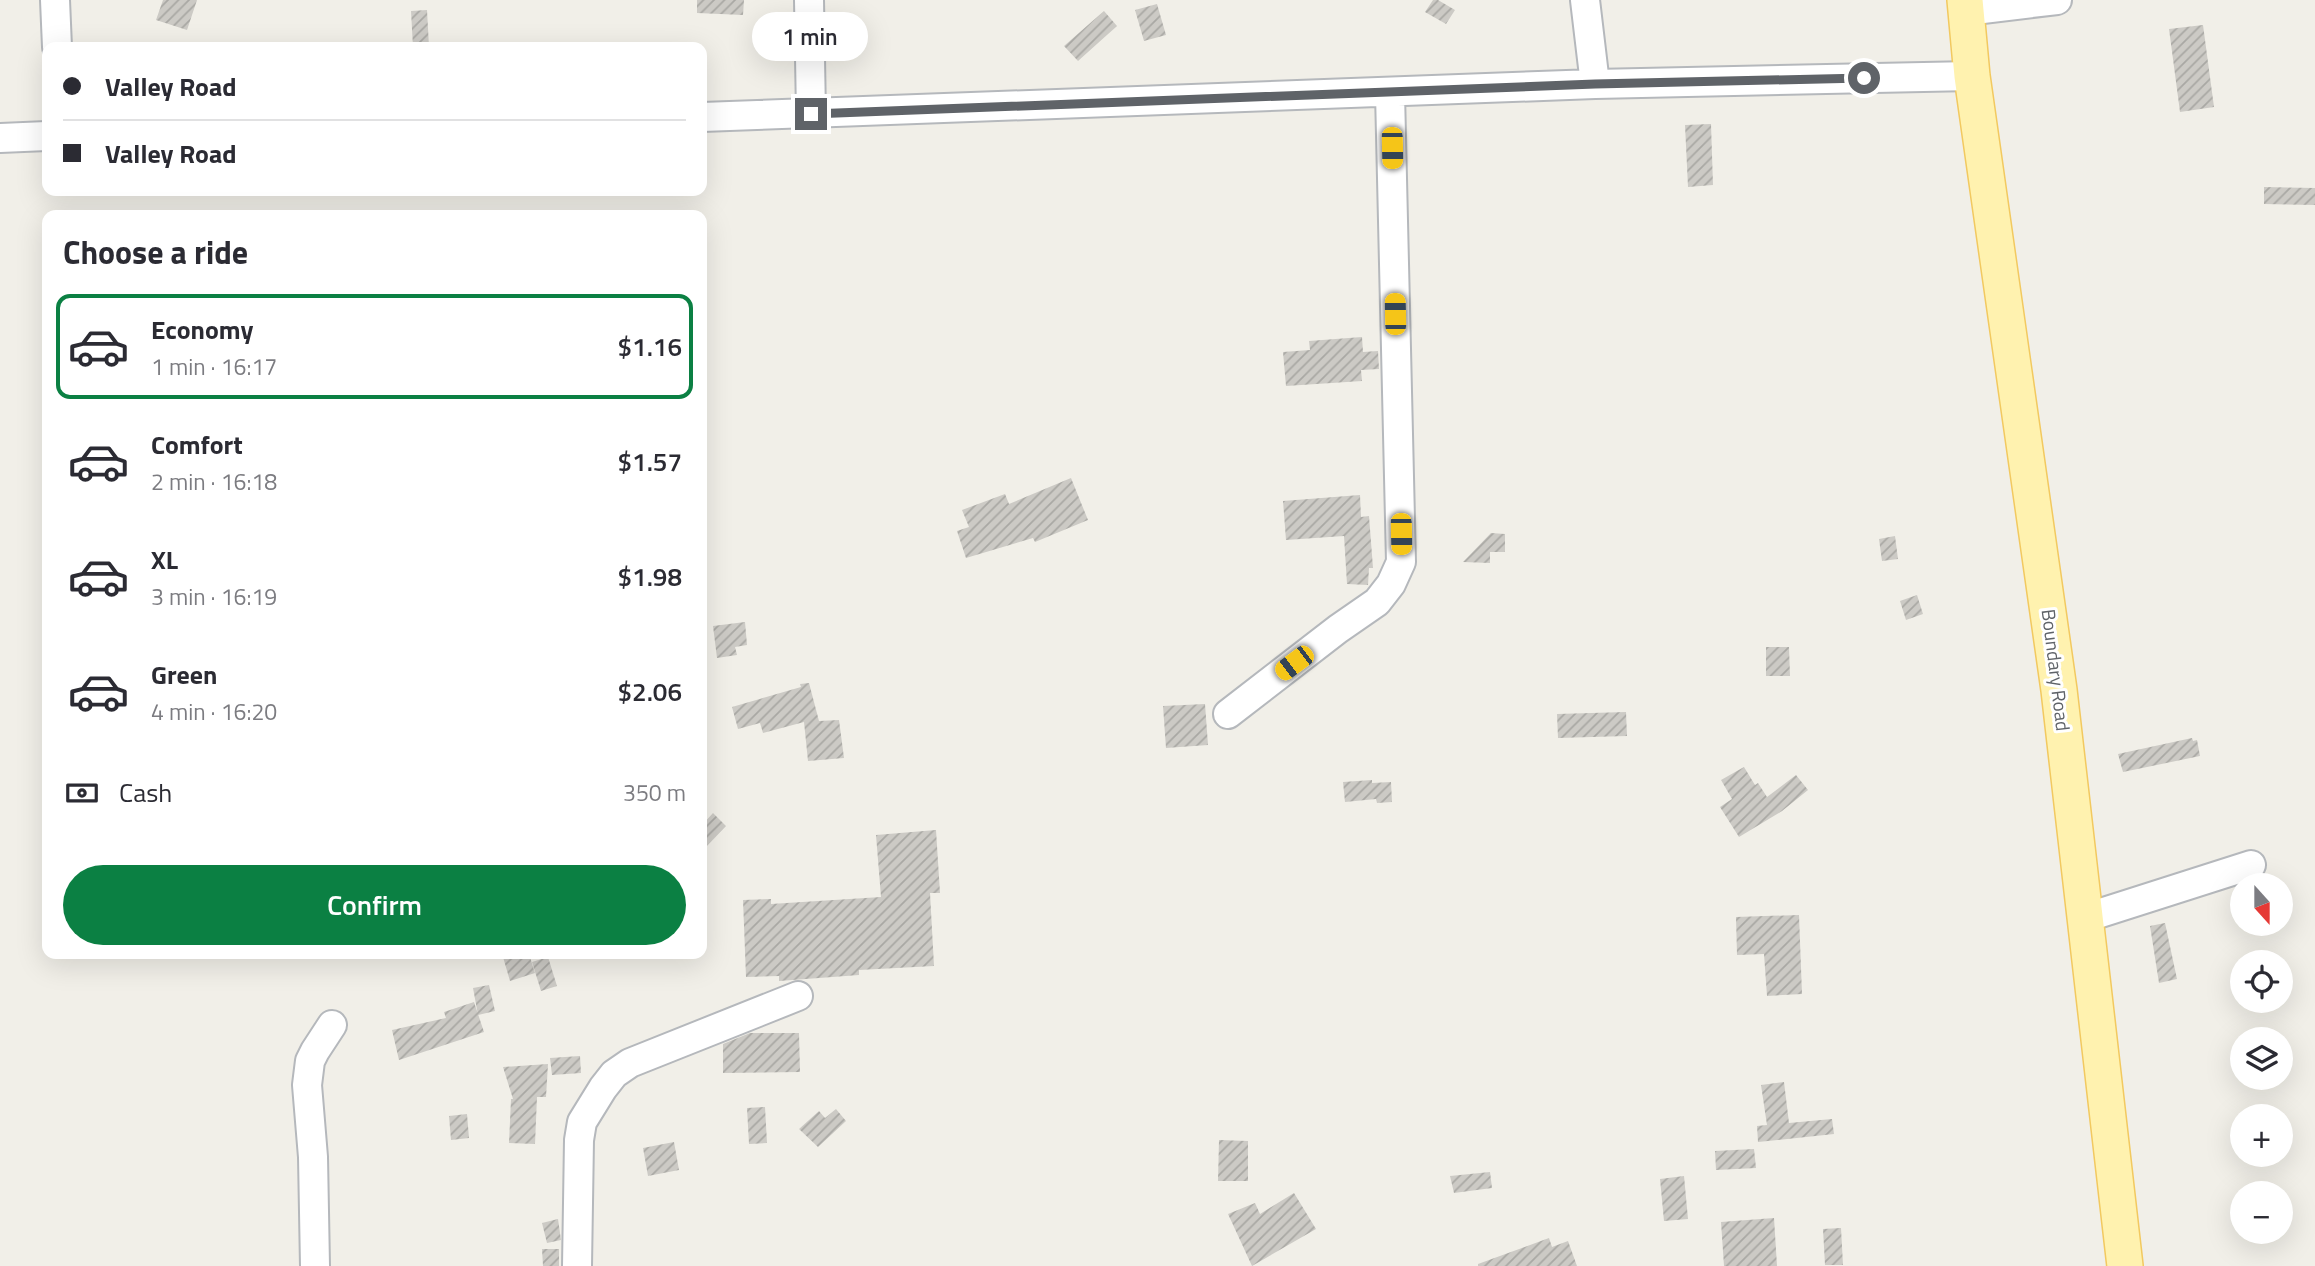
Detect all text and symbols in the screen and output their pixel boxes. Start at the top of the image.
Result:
callout: 1 min [753,12,869,61]
text: 1 min [782,19,838,54]
route start [1848,62,1880,94]
text: Valley Road [105,67,236,106]
route end [795,98,827,130]
car [1382,127,1403,169]
text: Valley Road [105,134,236,173]
text: Choose a ride [63,228,248,276]
car [1385,293,1406,335]
text: Economy [151,310,253,349]
icon: car [67,315,130,378]
text: $1.16 [618,327,682,366]
text: 1 min · 16:17 [151,349,277,384]
text: Comfort [151,425,243,464]
icon: car [67,430,130,493]
text: $1.57 [618,442,682,481]
text: 2 min · 16:18 [151,464,277,499]
car [1391,513,1412,555]
text: XL [151,540,178,579]
icon: car [67,545,130,608]
text: $1.98 [618,557,682,596]
text: 3 min · 16:19 [151,579,277,614]
street label: Boundary Road [2035,607,2078,733]
car [1271,642,1318,684]
text: Green [151,655,217,694]
icon: car [67,660,130,723]
text: $2.06 [618,672,682,711]
text: 4 min · 16:20 [151,694,277,729]
text: Cash [119,773,172,812]
icon: cash [63,774,101,812]
text: 350 m [623,775,686,810]
button: Confirm [63,865,686,945]
north arrow [2230,873,2292,936]
map controls [2230,873,2293,1244]
button: locate [2230,950,2293,1013]
button: layers [2230,1027,2293,1090]
button: + [2230,1104,2293,1167]
button: − [2230,1181,2293,1244]

